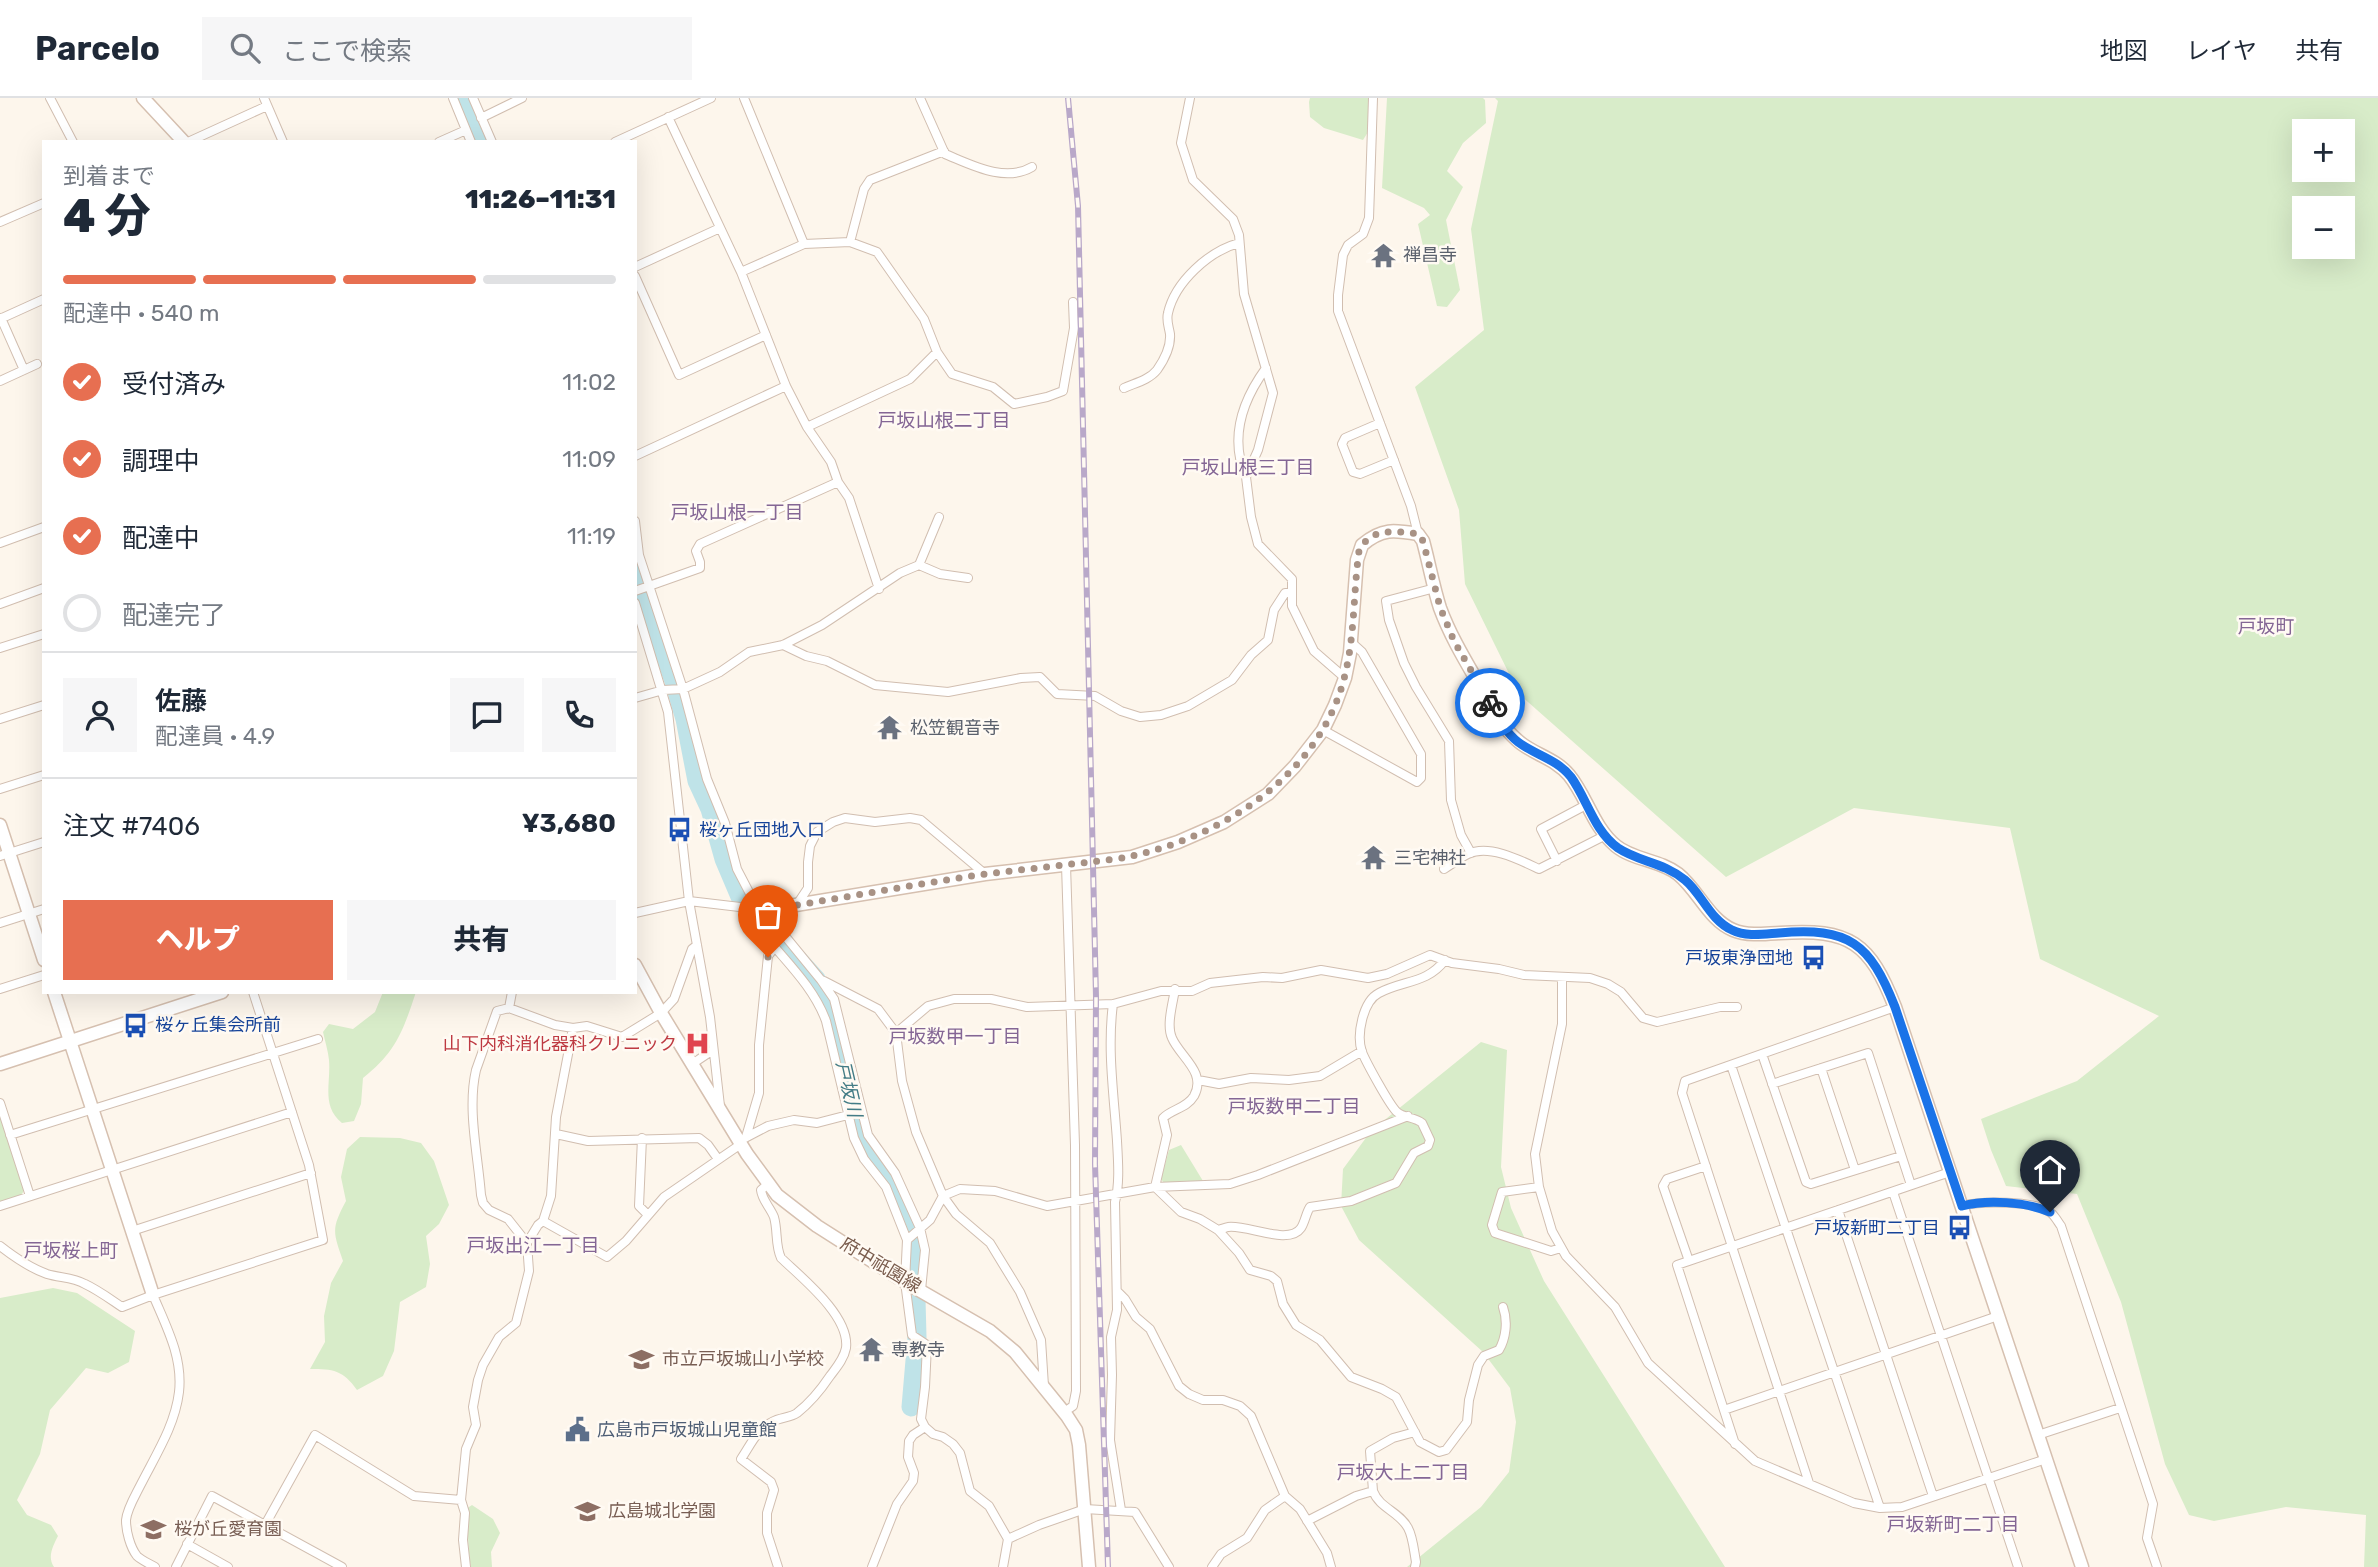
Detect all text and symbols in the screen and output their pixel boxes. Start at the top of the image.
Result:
search box [202,17,692,80]
text: Parcelo [35,29,160,68]
icon: search [226,29,264,67]
text: ここで検索 [282,36,412,67]
text: 地図 [2100,37,2148,65]
text: レイヤ [2186,37,2257,65]
text: 共有 [2295,37,2343,65]
map controls [2292,119,2355,259]
button: + [2292,119,2355,182]
text: 到着まで [63,162,155,190]
text: 11:26–11:31 [465,184,616,215]
text: 4 分 [63,189,151,244]
button: − [2292,196,2355,259]
temple icon: 禅昌寺 [1369,241,1397,269]
place label: 禅昌寺 [1403,244,1457,266]
text: 配達中 · 540 m [63,299,220,327]
icon: check [63,363,101,401]
text: 11:02 [562,368,616,396]
text: 受付済み [122,369,226,400]
district label: 戸坂山根二丁目 [877,409,1011,432]
icon: check [63,440,101,478]
text: 11:09 [562,445,616,473]
text: 調理中 [122,446,200,477]
district label: 戸坂山根三丁目 [1181,456,1315,479]
district label: 戸坂山根一丁目 [670,501,804,524]
icon: check [63,517,101,555]
text: 11:19 [567,522,616,550]
text: 配達中 [122,523,200,554]
text: 配達完了 [122,600,226,631]
district label: 戸坂町 [2237,615,2295,638]
courier [1455,668,1525,738]
button: person [63,678,137,752]
button: chat [450,678,524,752]
button: phone [542,678,616,752]
icon: bike [1471,684,1509,722]
text: 佐藤 [155,686,207,717]
temple icon: 松笠観音寺 [876,714,904,742]
place label: 松笠観音寺 [910,717,1000,739]
text: 配達員 · 4.9 [155,722,275,750]
text: ¥3,680 [522,808,616,839]
text: 注文 #7406 [63,811,200,842]
bus stop icon: 桜ヶ丘団地入口 [665,816,693,844]
place label: 桜ヶ丘団地入口 [699,819,825,841]
temple icon: 三宅神社 [1360,844,1388,872]
place label: 三宅神社 [1394,847,1466,869]
pin [738,885,798,957]
icon: bag [749,896,787,934]
button: ヘルプ [63,900,333,980]
button: 共有 [347,900,616,980]
bus stop icon: 戸坂東浄団地 [1799,944,1827,972]
place label: 戸坂東浄団地 [1685,947,1793,969]
bus stop icon: 桜ヶ丘集会所前 [121,1011,149,1039]
place label: 桜ヶ丘集会所前 [155,1014,281,1036]
district label: 戸坂数甲一丁目 [888,1025,1022,1048]
hospital icon: 山下内科消化器科クリニック [683,1030,711,1058]
place label: 山下内科消化器科クリニック [443,1033,677,1055]
water label: 戸坂川 [831,1059,867,1121]
district label: 戸坂数甲二丁目 [1227,1095,1361,1118]
pin [2020,1140,2080,1212]
icon: home [2031,1151,2069,1189]
bus stop icon: 戸坂新町二丁目 [1946,1214,1974,1242]
place label: 戸坂新町二丁目 [1814,1217,1940,1239]
street label: 府中祇園線 [837,1232,925,1298]
district label: 戸坂出江一丁目 [466,1234,600,1257]
district label: 戸坂桜上町 [23,1239,119,1262]
temple icon: 専教寺 [857,1336,885,1364]
place label: 専教寺 [891,1339,945,1361]
school or university icon: 市立戸坂城山小学校 [628,1345,656,1373]
place label: 市立戸坂城山小学校 [662,1348,824,1370]
public building icon: 広島市戸坂城山児童館 [563,1416,591,1444]
place label: 広島市戸坂城山児童館 [597,1419,777,1441]
district label: 戸坂大上二丁目 [1336,1461,1470,1484]
school or university icon: 広島城北学園 [574,1497,602,1525]
place label: 広島城北学園 [608,1500,716,1522]
district label: 戸坂新町二丁目 [1886,1513,2020,1536]
school or university icon: 桜が丘愛育園 [140,1515,168,1543]
place label: 桜が丘愛育園 [174,1518,282,1540]

